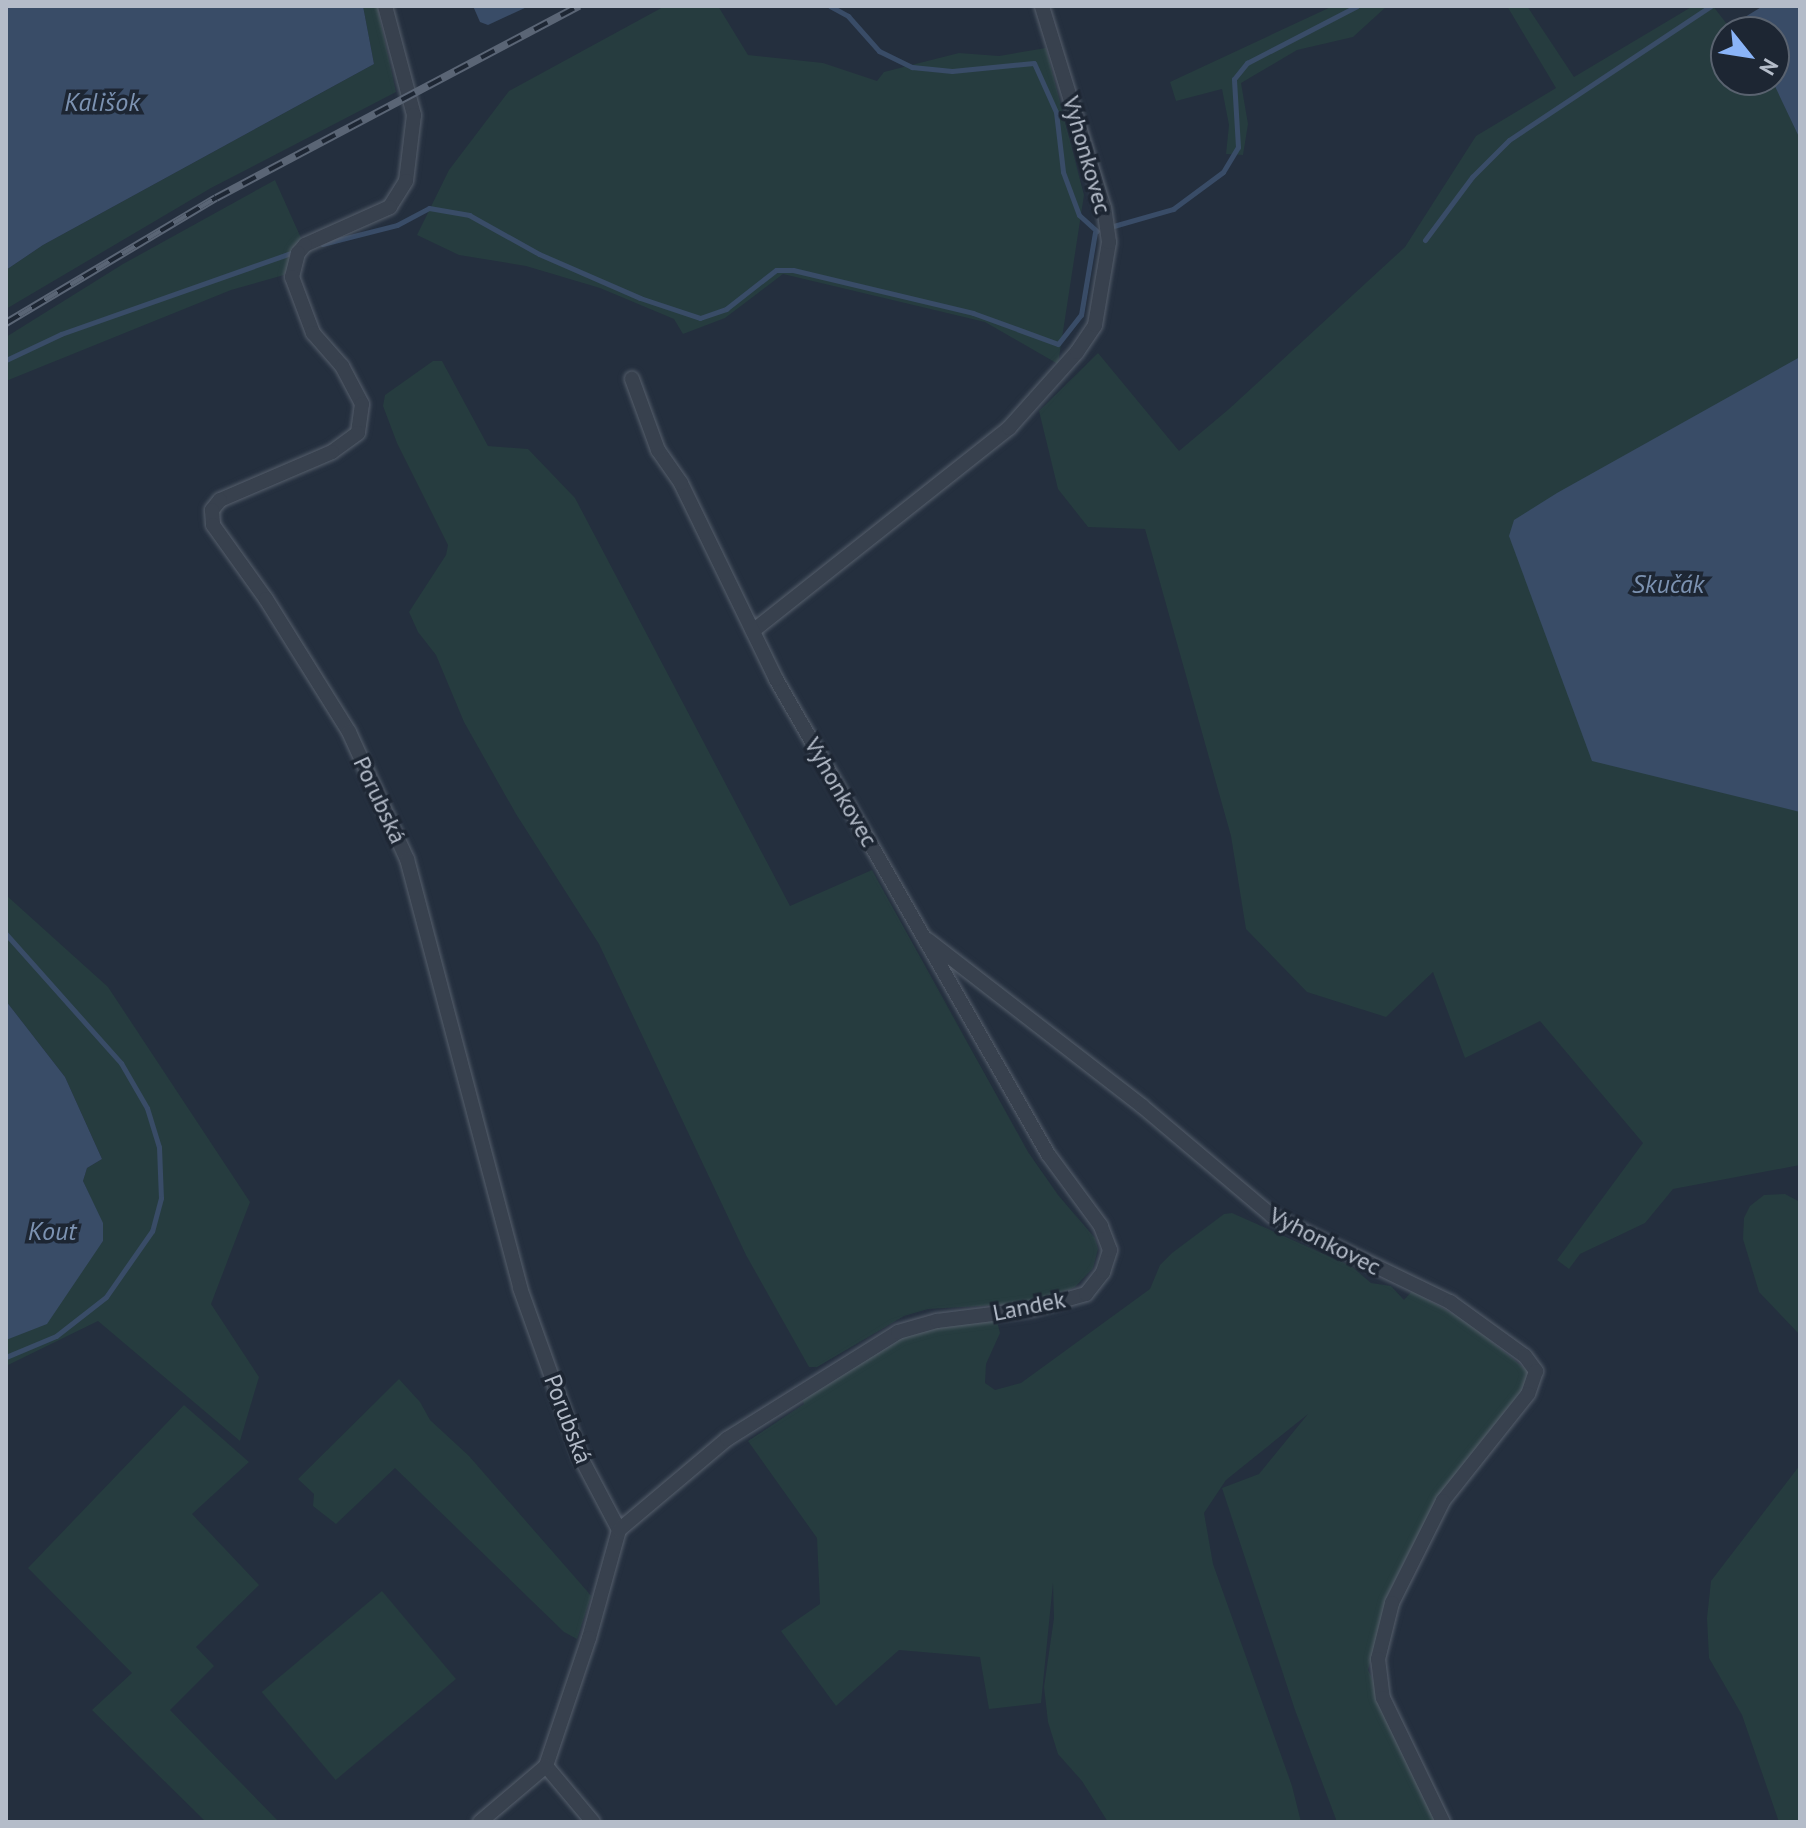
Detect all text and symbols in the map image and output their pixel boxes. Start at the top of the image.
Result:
north arrow [1710,16,1790,96]
text: N [1753,54,1785,80]
water label: Kališok [64,86,140,118]
street label: Vyhonkovec [1056,93,1118,217]
water label: Skučák [1632,568,1704,600]
street label: Vyhonkovec [798,732,884,852]
street label: Porubská [347,752,413,848]
street label: Vyhonkovec [1264,1201,1386,1281]
water label: Kout [28,1215,76,1247]
street label: Landek [990,1285,1068,1327]
street label: Porubská [538,1370,598,1468]

